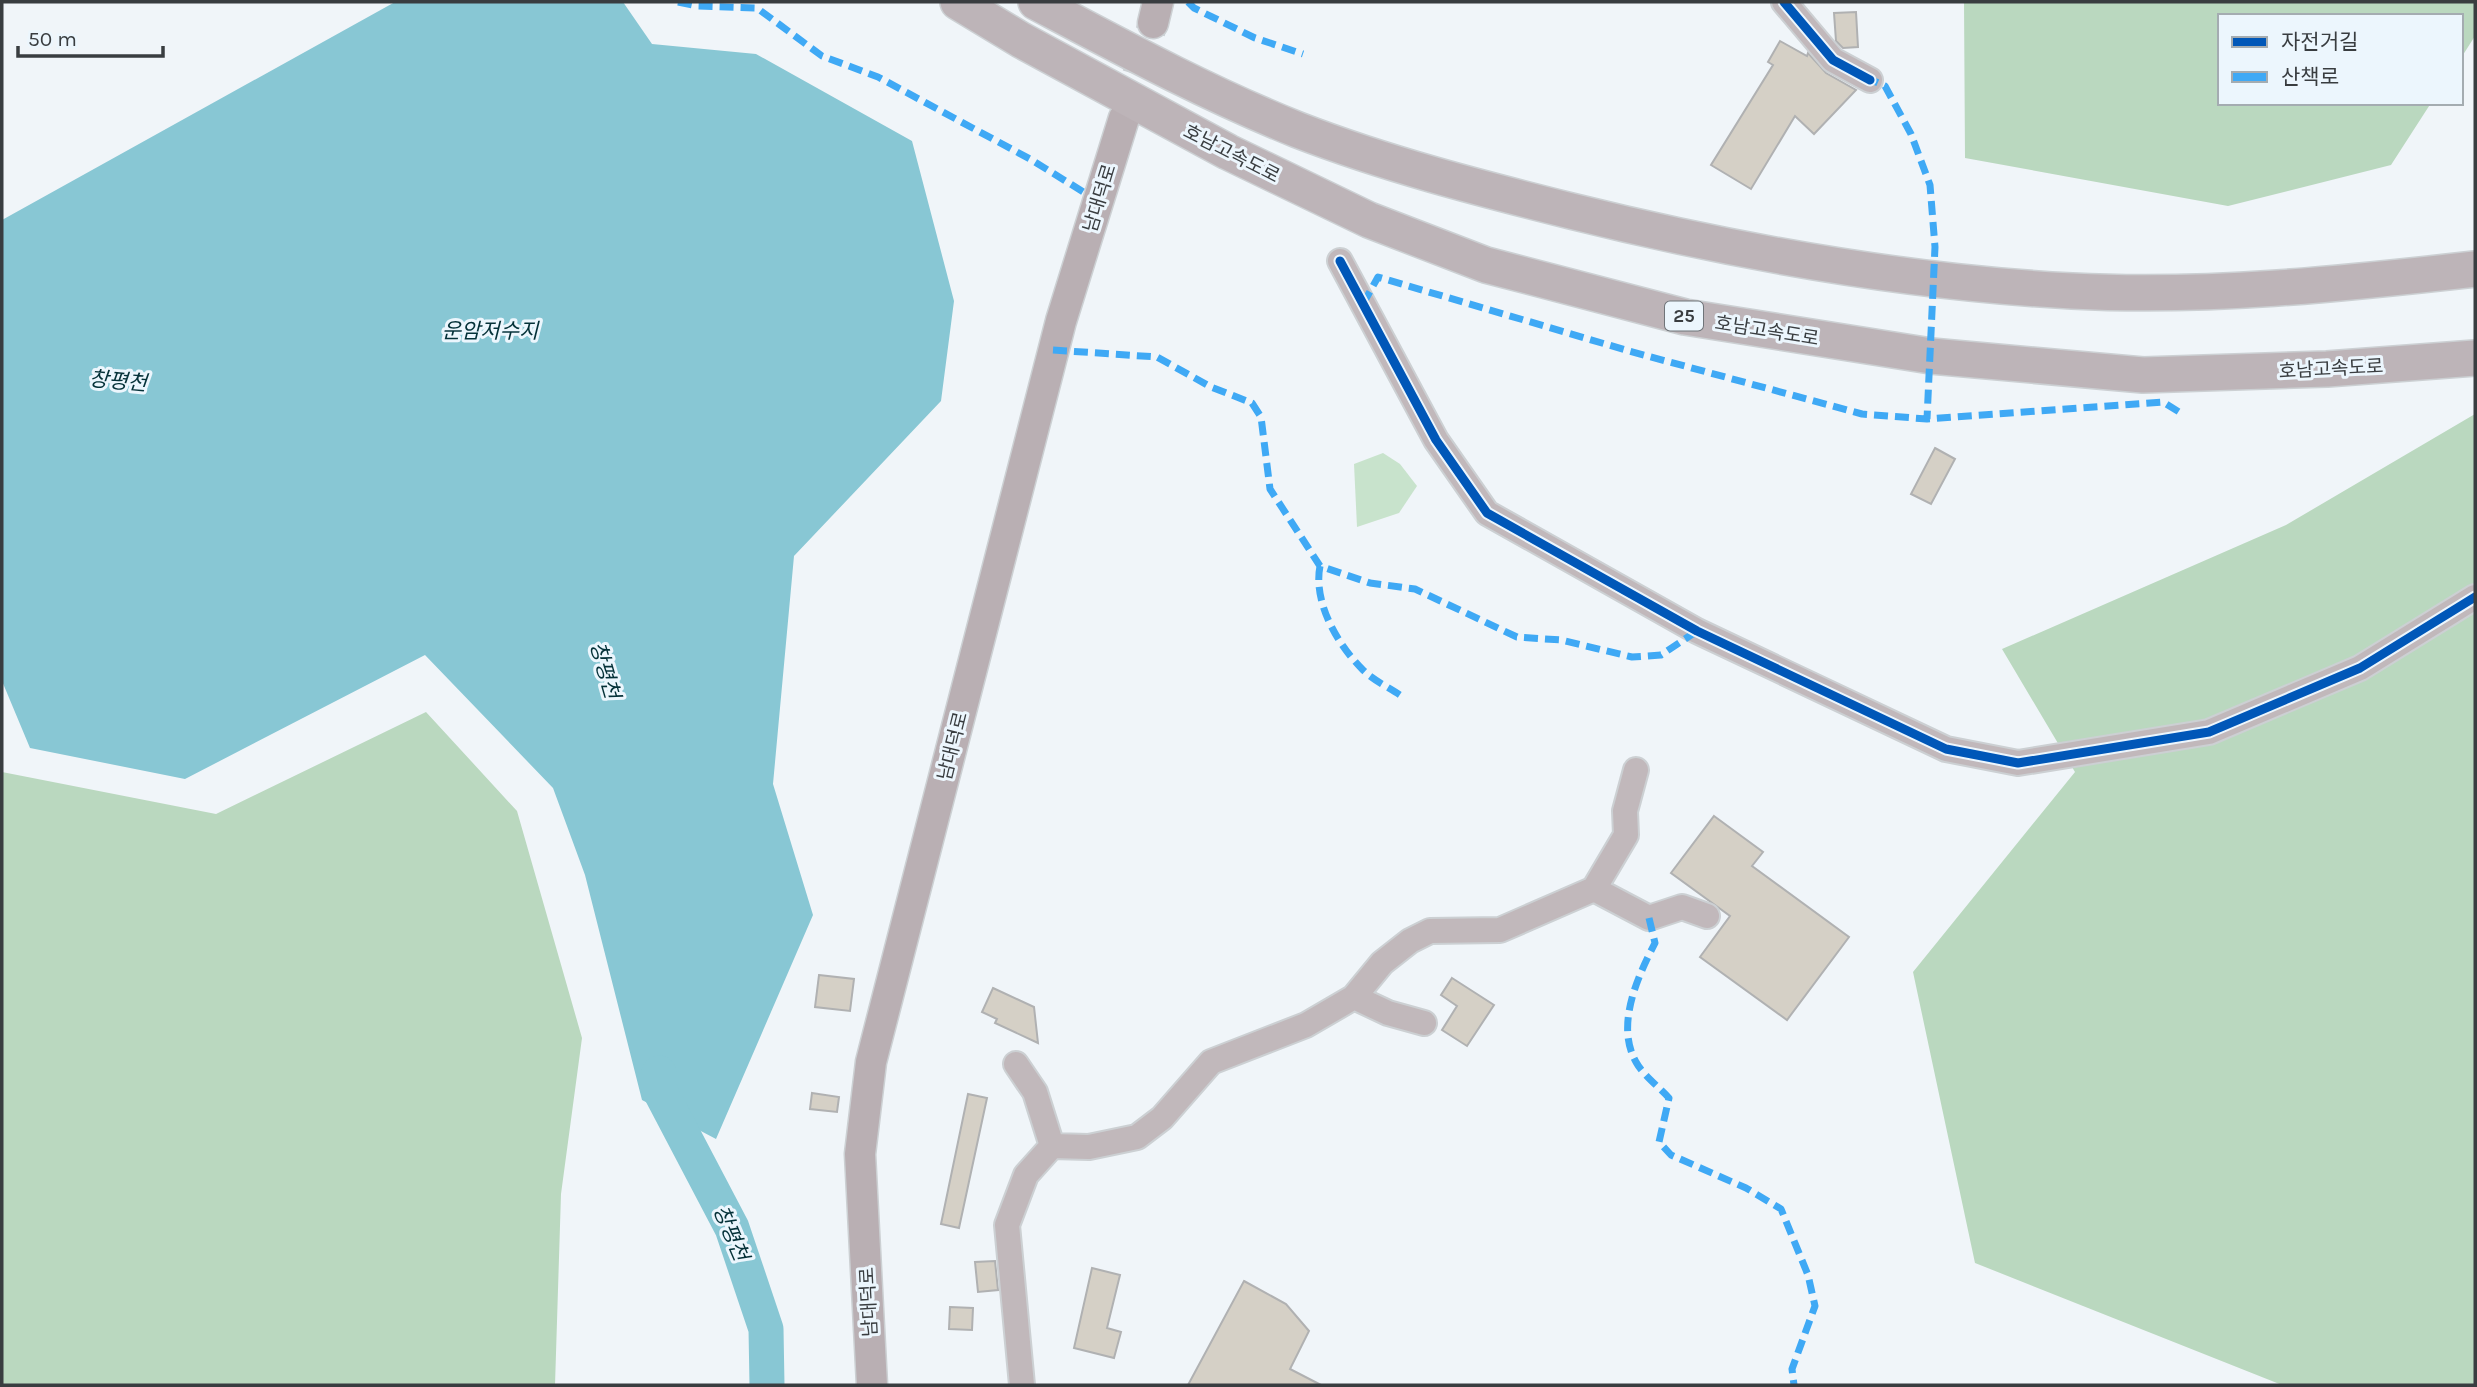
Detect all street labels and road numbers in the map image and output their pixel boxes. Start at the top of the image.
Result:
street label: 호남고속도로 [1180,120,1283,188]
street label: 남대덕로 [1079,162,1121,235]
road number: 25 [1665,302,1703,330]
street label: 호남고속도로 [1713,312,1820,350]
street label: 호남고속도로 [2278,355,2384,383]
street label: 남대덕로 [934,710,972,783]
street label: 남대덕로 [856,1266,882,1337]

